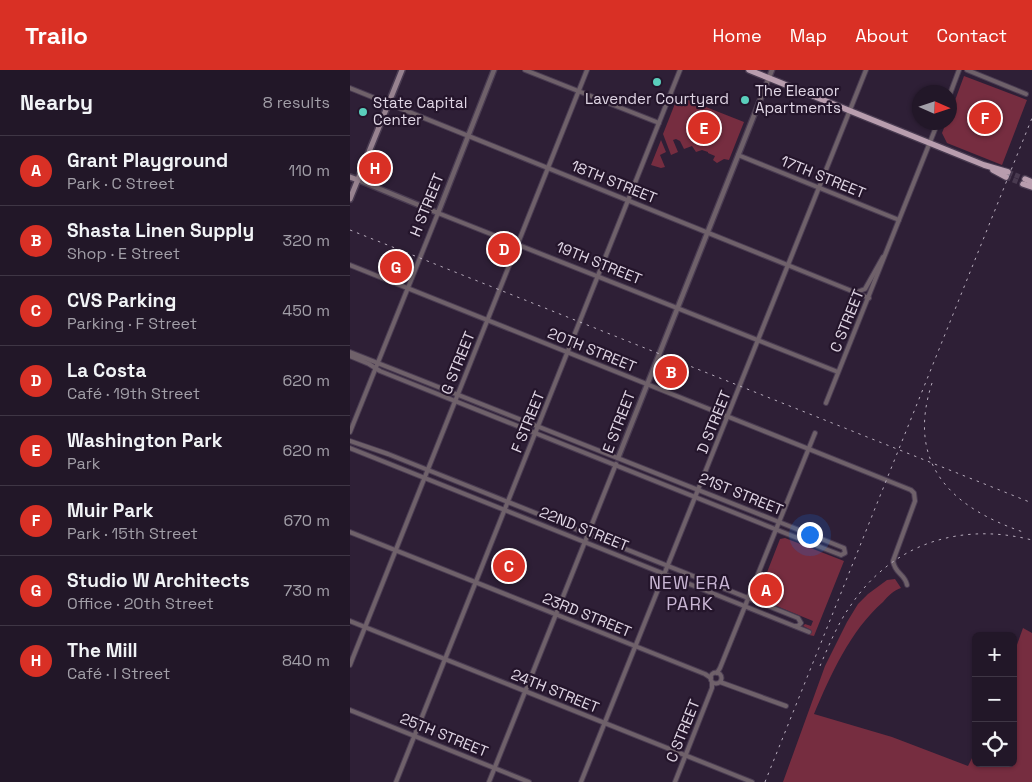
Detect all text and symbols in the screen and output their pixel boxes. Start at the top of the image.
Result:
text: Trailo [25,20,88,51]
text: Home [713,24,762,47]
text: Map [790,24,827,47]
text: About [855,24,909,47]
text: Contact [937,24,1007,47]
marker: Lavender Courtyard [651,76,663,88]
place label: The Eleanor Apartments [755,81,841,117]
north arrow [912,85,957,130]
text: Nearby [20,89,93,116]
place label: Lavender Courtyard [585,89,729,108]
text: 8 results [263,92,330,113]
place label: State Capital Center [373,93,467,129]
marker: The Eleanor Apartments [739,94,751,106]
pin: F [969,99,1001,137]
marker: State Capital Center [357,106,369,118]
pin: E [688,109,720,147]
text: Grant Playground [67,148,228,173]
pin: H [359,149,391,187]
street label: 17TH STREET [778,151,869,202]
street label: 18TH STREET [568,156,660,207]
text: A [31,160,41,181]
text: 110 m [288,160,330,181]
street label: H STREET [405,170,448,239]
text: Park · C Street [67,173,175,194]
text: Shasta Linen Supply [67,218,254,243]
text: B [31,230,41,251]
text: 320 m [283,230,330,251]
pin: D [488,230,520,268]
street label: 19TH STREET [554,237,645,288]
text: Shop · E Street [67,243,180,264]
pin: G [380,248,412,286]
street label: C STREET [825,286,868,355]
text: CVS Parking [67,288,176,313]
text: C [31,300,41,321]
text: 450 m [282,300,330,321]
text: Parking · F Street [67,313,197,334]
street label: 20TH STREET [545,323,639,376]
street label: G STREET [436,328,479,397]
pin: B [655,353,687,391]
text: La Costa [67,358,146,383]
text: D [31,370,41,391]
text: 620 m [282,370,330,391]
text: Café · 19th Street [67,383,200,404]
street label: D STREET [692,387,735,456]
street label: F STREET [507,388,549,455]
street label: E STREET [598,388,639,456]
text: Washington Park [67,428,222,453]
text: E [32,440,40,461]
text: 620 m [282,440,330,461]
text: Park [67,453,100,474]
street label: 21ST STREET [696,468,786,519]
text: Muir Park [67,498,153,523]
street label: 22ND STREET [537,502,632,555]
text: F [32,510,40,531]
text: 670 m [283,510,330,531]
your location [797,522,823,548]
text: Park · 15th Street [67,523,198,544]
pin: C [493,547,525,585]
text: Studio W Architects [67,568,250,593]
district label: NEW ERA PARK [649,571,731,615]
pin: A [750,571,782,609]
text: G [31,580,41,601]
text: 730 m [283,580,330,601]
street label: 23RD STREET [540,588,635,641]
text: Office · 20th Street [67,593,214,614]
map controls [972,632,1017,767]
button: + [972,632,1017,677]
text: The Mill [67,638,138,663]
text: H [31,650,41,671]
text: 840 m [282,650,330,671]
text: Café · I Street [67,663,170,684]
street label: 24TH STREET [508,664,602,717]
button: − [972,677,1017,722]
street label: C STREET [661,696,704,765]
street label: 25TH STREET [397,708,491,761]
button: locate [972,722,1017,767]

